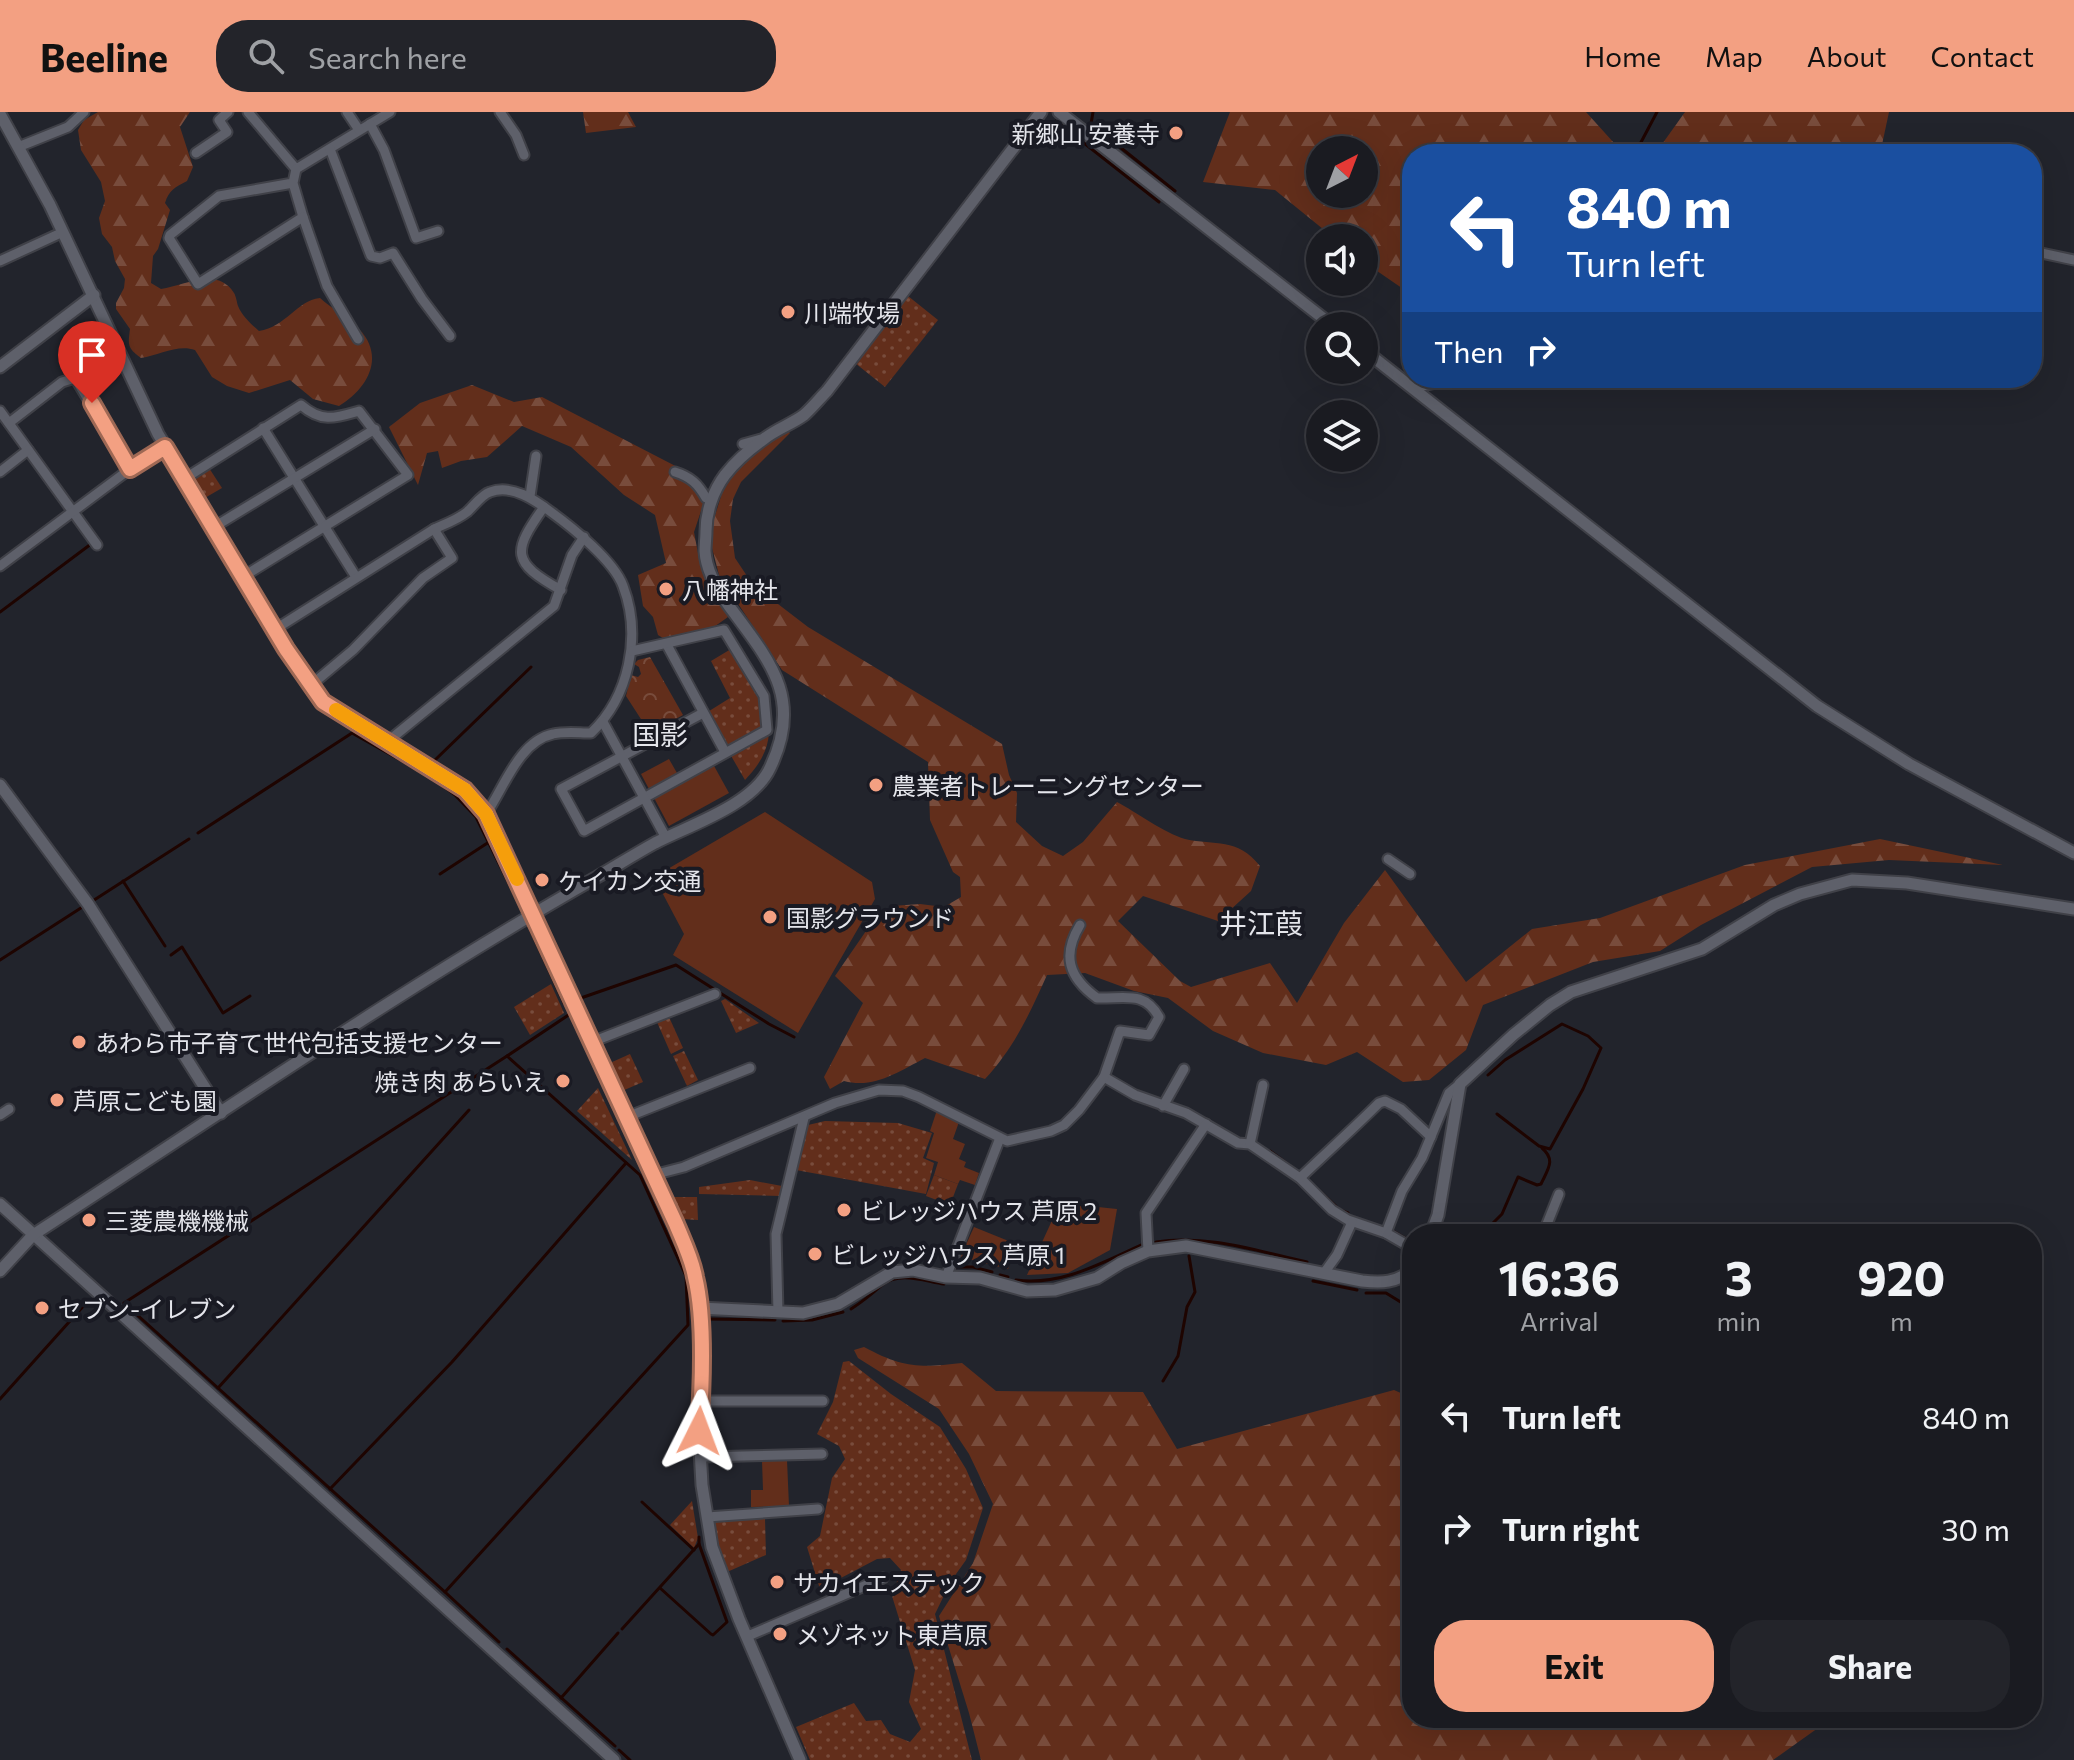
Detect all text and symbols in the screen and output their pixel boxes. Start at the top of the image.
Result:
search box [216,20,776,92]
text: Beeline [40,33,168,80]
icon: search [244,34,288,78]
text: Search here [308,38,467,75]
text: Home [1584,39,1661,73]
text: Map [1705,39,1763,73]
text: About [1807,39,1887,73]
text: Contact [1931,39,2034,73]
place label: 新郷山 安養寺 [1011,119,1160,148]
marker: 新郷山 安養寺 [1167,124,1185,142]
north arrow [1306,136,1378,208]
map controls [1306,136,1378,472]
text: 840 m [1566,171,1732,240]
icon: left [1434,176,1538,280]
button: sound [1306,224,1378,296]
text: Turn left [1566,240,1705,284]
place label: 川端牧場 [804,298,900,327]
marker: 川端牧場 [779,303,797,321]
button: search [1306,312,1378,384]
pin [58,321,126,403]
icon: right [1519,328,1563,372]
text: Then [1434,332,1503,369]
icon: arrive [70,333,114,377]
button: layers [1306,400,1378,472]
place label: 八幡神社 [682,575,778,604]
marker: 八幡神社 [657,580,675,598]
district label: 国影 [632,717,688,751]
place label: 農業者トレーニングセンター [892,771,1204,800]
marker: 農業者トレーニングセンター [867,776,885,794]
place label: ケイカン交通 [558,866,702,895]
marker: ケイカン交通 [533,871,551,889]
place label: 国影グラウンド [786,903,954,932]
district label: 井江葭 [1219,906,1303,940]
marker: 国影グラウンド [761,908,779,926]
place label: あわら市子育て世代包括支援センター [95,1028,503,1057]
marker: あわら市子育て世代包括支援センター [70,1033,88,1051]
place label: 焼き肉 あらいえ [374,1067,547,1096]
marker: 焼き肉 あらいえ [554,1072,572,1090]
place label: 芦原こども園 [73,1086,217,1115]
marker: 芦原こども園 [48,1091,66,1109]
place label: ビレッジハウス 芦原 2 [860,1196,1097,1225]
marker: ビレッジハウス 芦原 2 [835,1201,853,1219]
place label: 三菱農機機械 [105,1206,249,1235]
marker: 三菱農機機械 [80,1211,98,1229]
place label: ビレッジハウス 芦原 1 [831,1240,1065,1269]
marker: ビレッジハウス 芦原 1 [806,1245,824,1263]
text: 16:36 [1498,1247,1620,1306]
text: 3 [1725,1247,1753,1306]
text: 920 [1857,1247,1946,1306]
place label: セブン-イレブン [58,1294,236,1323]
marker: セブン-イレブン [33,1299,51,1317]
text: Arrival [1520,1305,1599,1336]
text: min [1717,1305,1761,1336]
text: m [1890,1305,1913,1336]
position arrow [657,1389,741,1473]
icon: left [1434,1394,1478,1438]
text: Turn left [1502,1398,1621,1435]
text: 840 m [1922,1398,2010,1435]
icon: right [1434,1506,1478,1550]
text: Turn right [1502,1510,1639,1547]
text: 30 m [1941,1510,2010,1547]
place label: サカイエステック [793,1568,985,1597]
marker: サカイエステック [768,1573,786,1591]
place label: メゾネット東芦原 [796,1620,988,1649]
button: Exit [1434,1620,1714,1712]
button: Share [1730,1620,2010,1712]
marker: メゾネット東芦原 [771,1625,789,1643]

